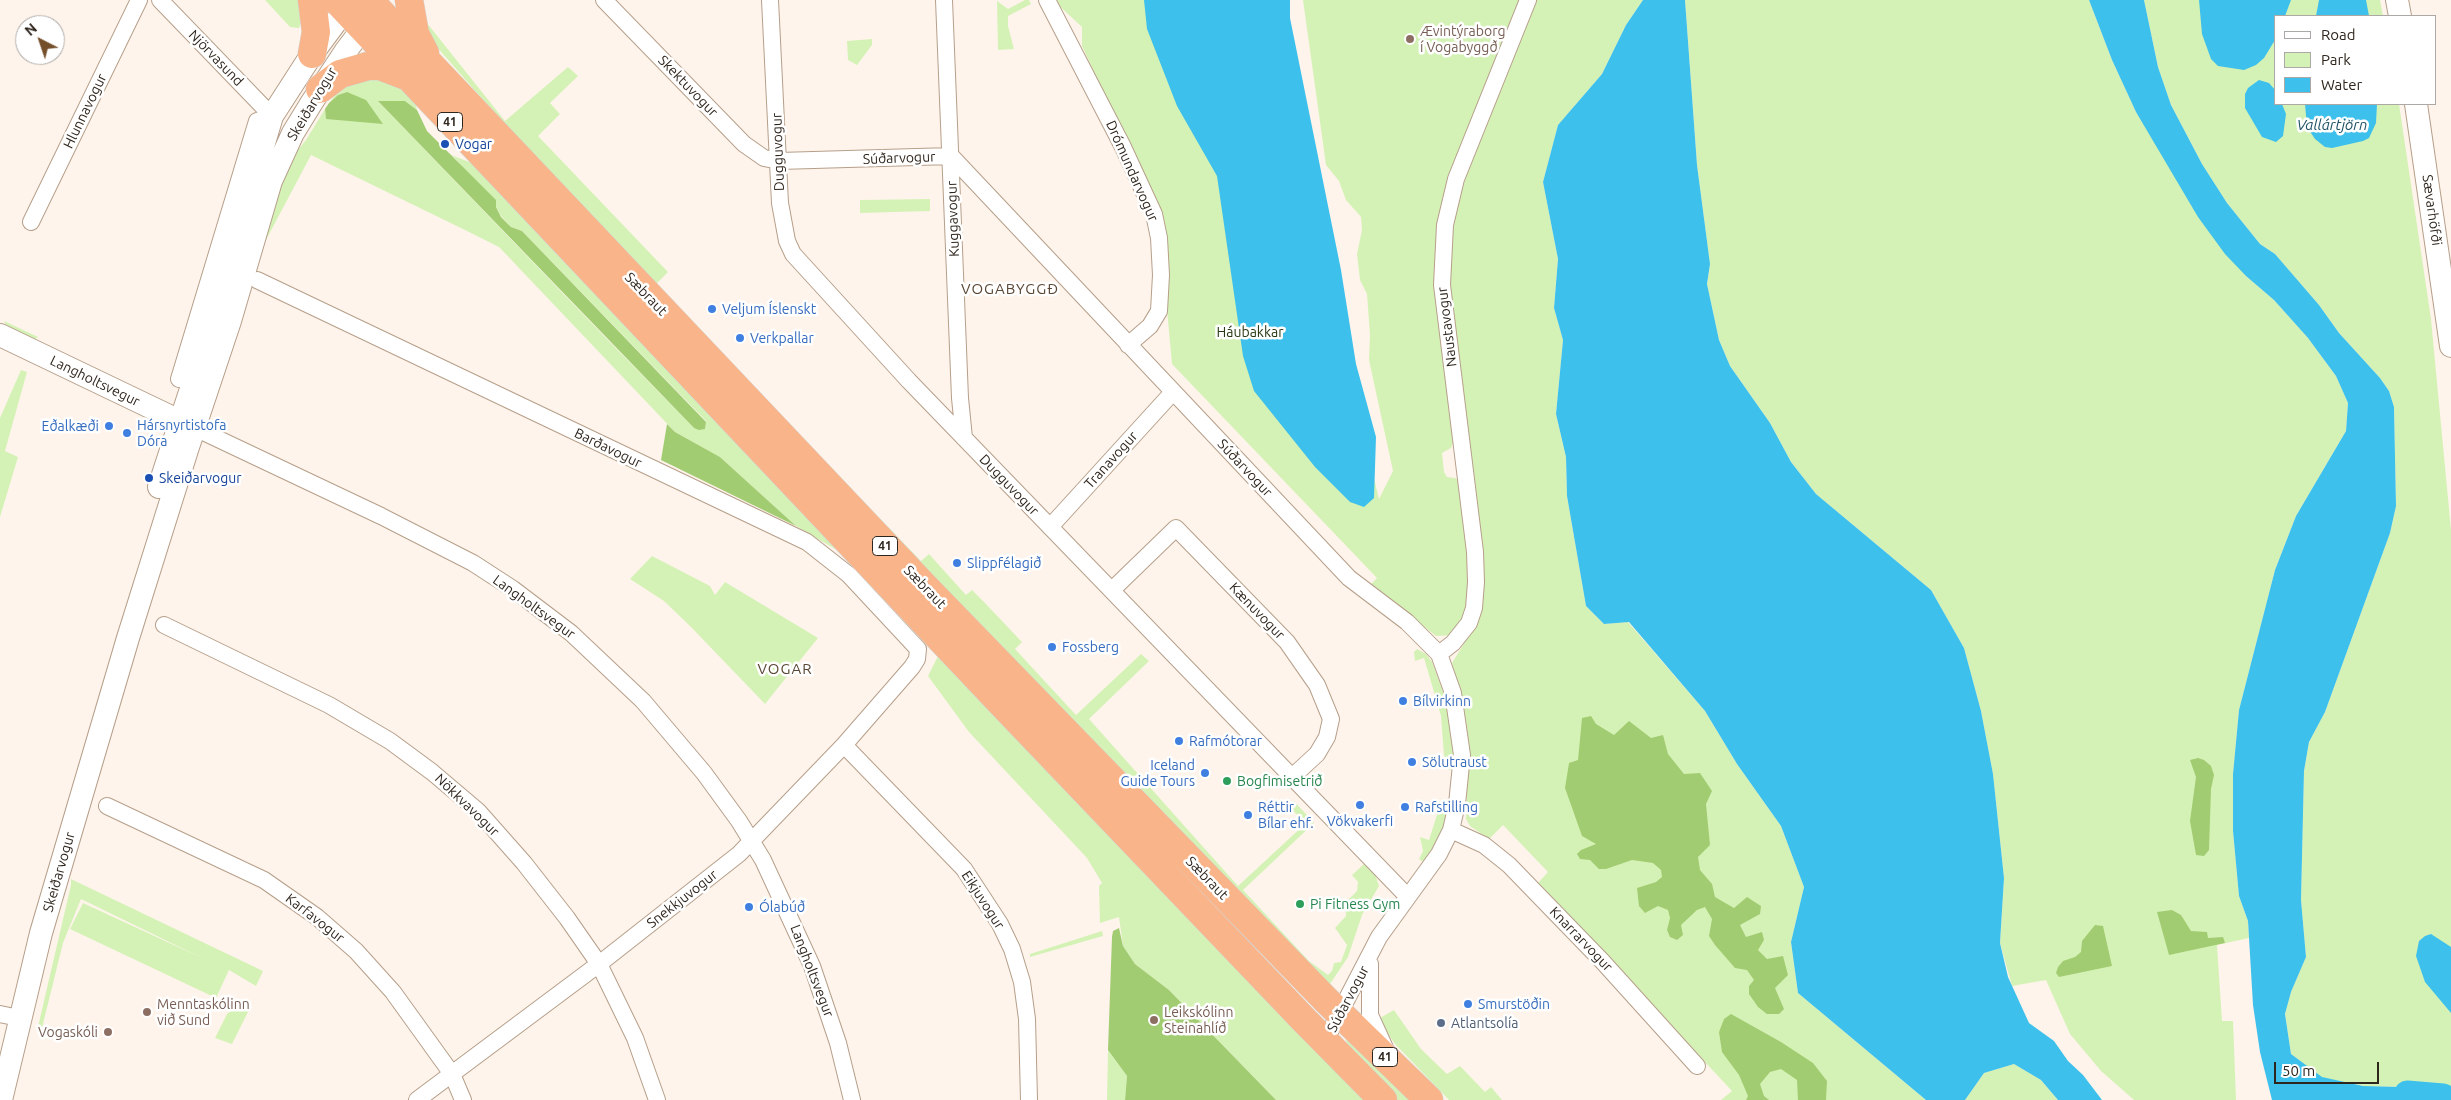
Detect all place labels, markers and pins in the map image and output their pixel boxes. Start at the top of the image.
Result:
place label: Ævintýraborg í Vogabyggð [1420,23,1505,56]
marker: Ævintýraborg í Vogabyggð [1404,33,1416,45]
place label: Vogar [455,136,492,152]
marker: Vogar [439,138,451,150]
place label: Veljum Íslenskt [722,301,816,317]
marker: Veljum Íslenskt [706,303,718,315]
place label: Verkpallar [750,330,814,346]
marker: Verkpallar [734,332,746,344]
place label: Hársnyrtistofa Dóra [137,417,226,450]
place label: Eðalkæði [42,418,99,434]
marker: Eðalkæði [103,420,115,432]
marker: Hársnyrtistofa Dóra [121,427,133,439]
place label: Skeiðarvogur [159,470,242,486]
marker: Skeiðarvogur [143,472,155,484]
place label: Slippfélagið [967,555,1041,571]
marker: Slippfélagið [951,557,963,569]
place label: Fossberg [1062,639,1119,655]
marker: Fossberg [1046,641,1058,653]
place label: Bílvirkinn [1413,693,1471,709]
marker: Bílvirkinn [1397,695,1409,707]
place label: Rafmótorar [1189,733,1262,749]
marker: Rafmótorar [1173,735,1185,747]
place label: Sölutraust [1422,754,1487,770]
marker: Sölutraust [1406,756,1418,768]
place label: Iceland Guide Tours [1121,757,1195,790]
marker: Iceland Guide Tours [1199,767,1211,779]
place label: Bogfimisetrið [1237,773,1322,789]
marker: Bogfimisetrið [1221,775,1233,787]
place label: Réttir Bílar ehf. [1258,799,1314,832]
marker: Vökvakerfi [1354,799,1366,811]
place label: Rafstilling [1415,799,1478,815]
marker: Rafstilling [1399,801,1411,813]
marker: Réttir Bílar ehf. [1242,809,1254,821]
place label: Vökvakerfi [1327,813,1393,829]
place label: Pi Fitness Gym [1310,896,1400,912]
marker: Pi Fitness Gym [1294,898,1306,910]
place label: Ólabúð [759,899,805,915]
marker: Ólabúð [743,901,755,913]
place label: Menntaskólinn við Sund [157,996,250,1028]
place label: Smurstöðin [1478,996,1550,1012]
marker: Smurstöðin [1462,998,1474,1010]
place label: Leikskólinn Steinahlíð [1164,1004,1233,1036]
marker: Menntaskólinn við Sund [141,1006,153,1018]
marker: Leikskólinn Steinahlíð [1148,1014,1160,1026]
place label: Atlantsolía [1451,1015,1519,1031]
marker: Atlantsolía [1435,1017,1447,1029]
place label: Vogaskóli [38,1024,98,1040]
marker: Vogaskóli [102,1026,114,1038]

